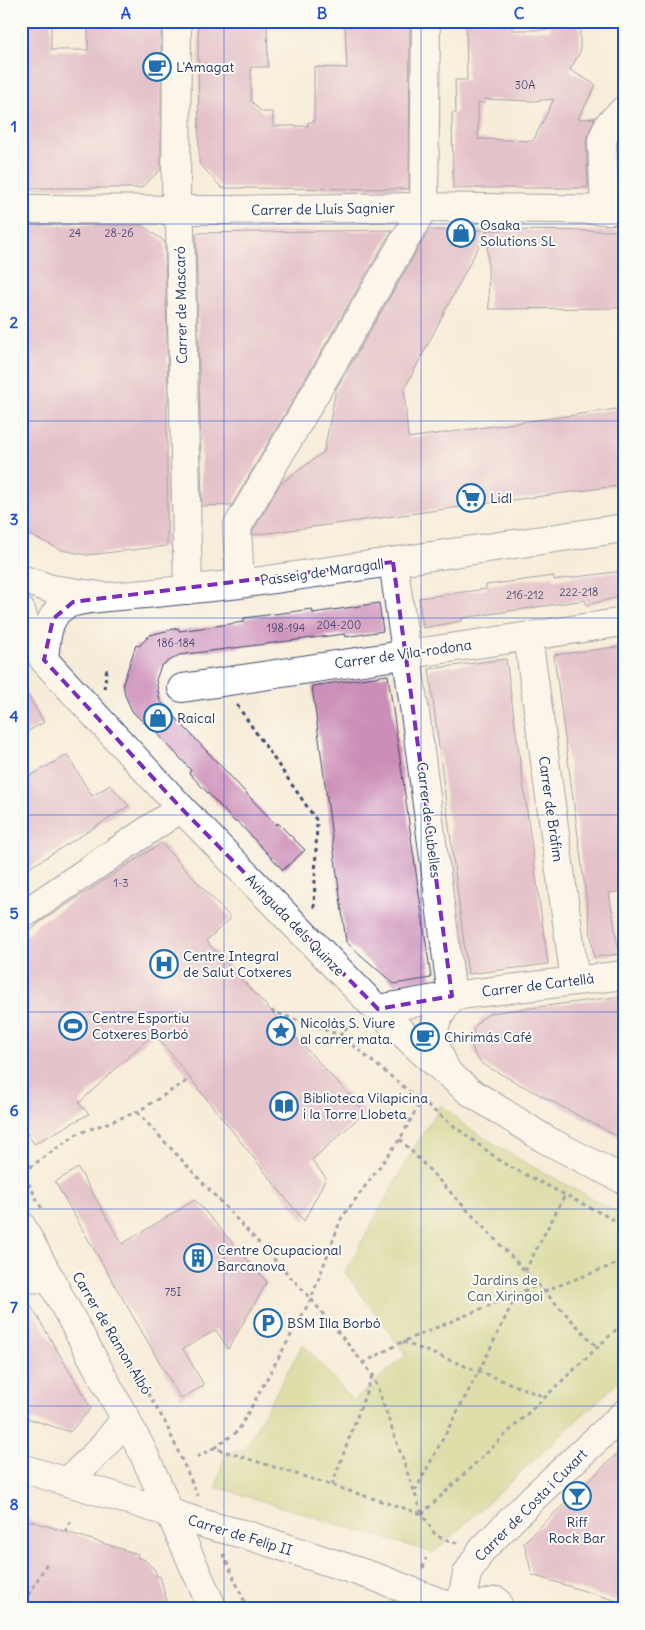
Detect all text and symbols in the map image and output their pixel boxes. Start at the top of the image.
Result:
text: A [121,3,131,23]
text: B [317,3,328,23]
text: C [514,3,525,23]
cafe icon: L'Amagat [142,52,172,82]
place label: L'Amagat [176,58,235,76]
house number: 30A [515,78,535,92]
text: 1 [11,116,17,136]
street label: Carrer de Lluís Sagnier [251,199,395,219]
place label: Osaka Solutions SL [480,216,556,250]
shop icon: Osaka Solutions SL [446,218,476,248]
house number: 24 [69,226,81,240]
house number: 28-26 [104,226,134,240]
street label: Carrer de Mascaró [171,246,191,364]
text: 2 [10,312,19,332]
supermarket icon: Lidl [456,483,486,513]
place label: Lidl [490,489,512,507]
text: 3 [9,509,19,529]
street label: Passeig de Maragall [259,554,385,590]
house number: 222-218 [560,585,598,599]
house number: 216-212 [506,588,544,602]
house number: 204-200 [317,618,361,632]
house number: 198-194 [267,621,305,635]
street label: Carrer de Vila-rodona [333,635,473,673]
house number: 186-184 [157,636,195,650]
shop icon: Raical [143,703,173,733]
text: 4 [9,706,19,726]
place label: Raical [177,709,215,727]
street label: Carrer de Bràfim [535,755,567,863]
street label: Carrer de Cubelles [413,761,445,879]
street label: Avinguda dels Quinze [242,870,348,980]
house number: 1-3 [113,876,129,890]
text: 5 [9,903,19,923]
place label: Centre Integral de Salut Cotxeres [183,947,292,981]
hospital icon: Centre Integral de Salut Cotxeres [149,949,179,979]
street label: Carrer de Cartellà [481,969,595,1001]
place label: Centre Esportiu Cotxeres Borbó [92,1009,189,1043]
sports icon: Centre Esportiu Cotxeres Borbó [58,1011,88,1041]
place label: Nicolàs S. Viure al carrer mata. [300,1014,395,1048]
place icon: Nicolàs S. Viure al carrer mata. [266,1016,296,1046]
cafe icon: Chirimás Café [410,1022,440,1052]
place label: Chirimás Café [444,1028,532,1046]
place label: Biblioteca Vilapicina i la Torre Llobeta [303,1089,428,1123]
library icon: Biblioteca Vilapicina i la Torre Llobeta [269,1091,299,1121]
text: 6 [9,1100,19,1120]
place label: Centre Ocupacional Barcanova [217,1241,342,1275]
building icon: Centre Ocupacional Barcanova [183,1243,213,1273]
street label: Carrer de Ramon Albó [68,1268,156,1398]
park label: Jardins de Can Xiringoi [467,1271,543,1305]
house number: 75I [165,1285,181,1299]
text: 7 [10,1297,18,1317]
parking icon: BSM Illa Borbó [253,1308,283,1338]
place label: BSM Illa Borbó [287,1314,381,1332]
street label: Carrer de Costa i Cuxart [471,1445,591,1565]
bar icon: Riff Rock Bar [562,1481,592,1511]
text: 8 [9,1494,19,1514]
street label: Carrer de Felip II [186,1511,294,1559]
place label: Riff Rock Bar [548,1513,606,1547]

